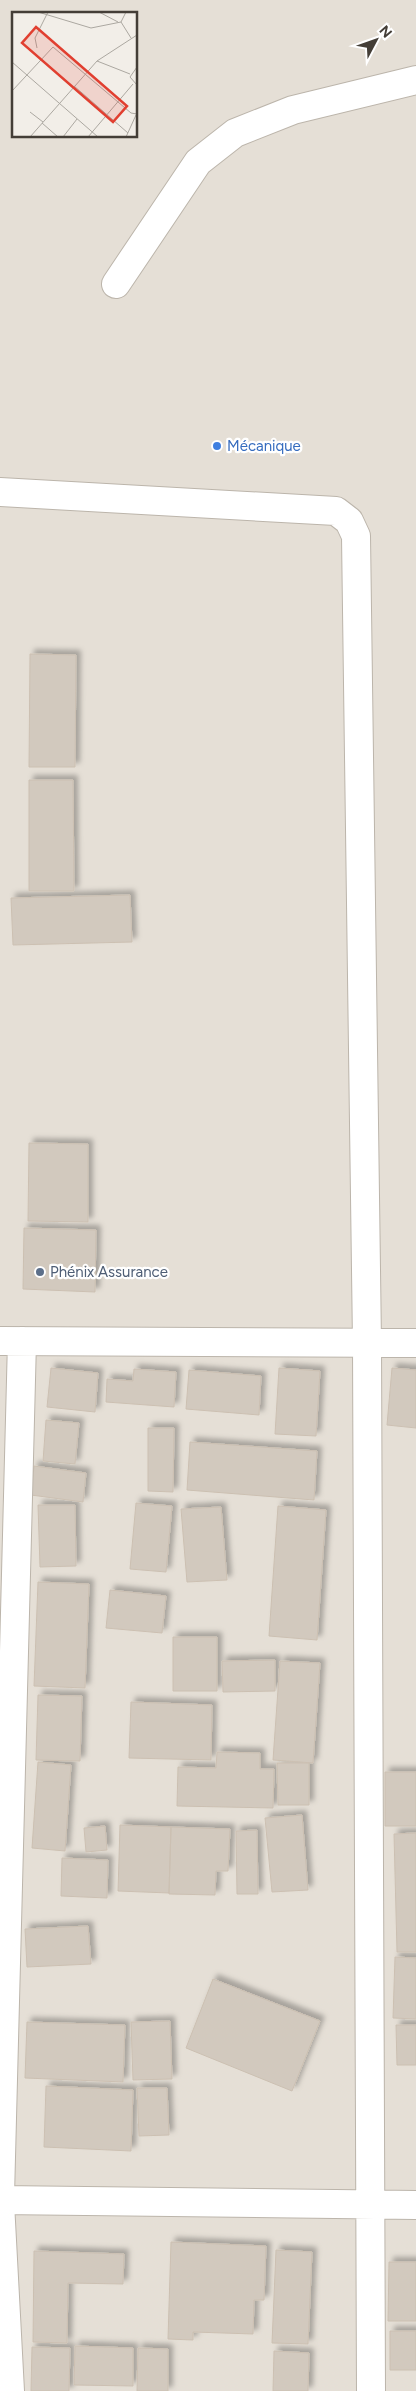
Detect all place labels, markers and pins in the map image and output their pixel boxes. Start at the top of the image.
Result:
place label: Mécanique [227,437,301,455]
marker: Mécanique [211,440,223,452]
place label: Phénix Assurance [50,1263,168,1281]
marker: Phénix Assurance [34,1266,46,1278]

